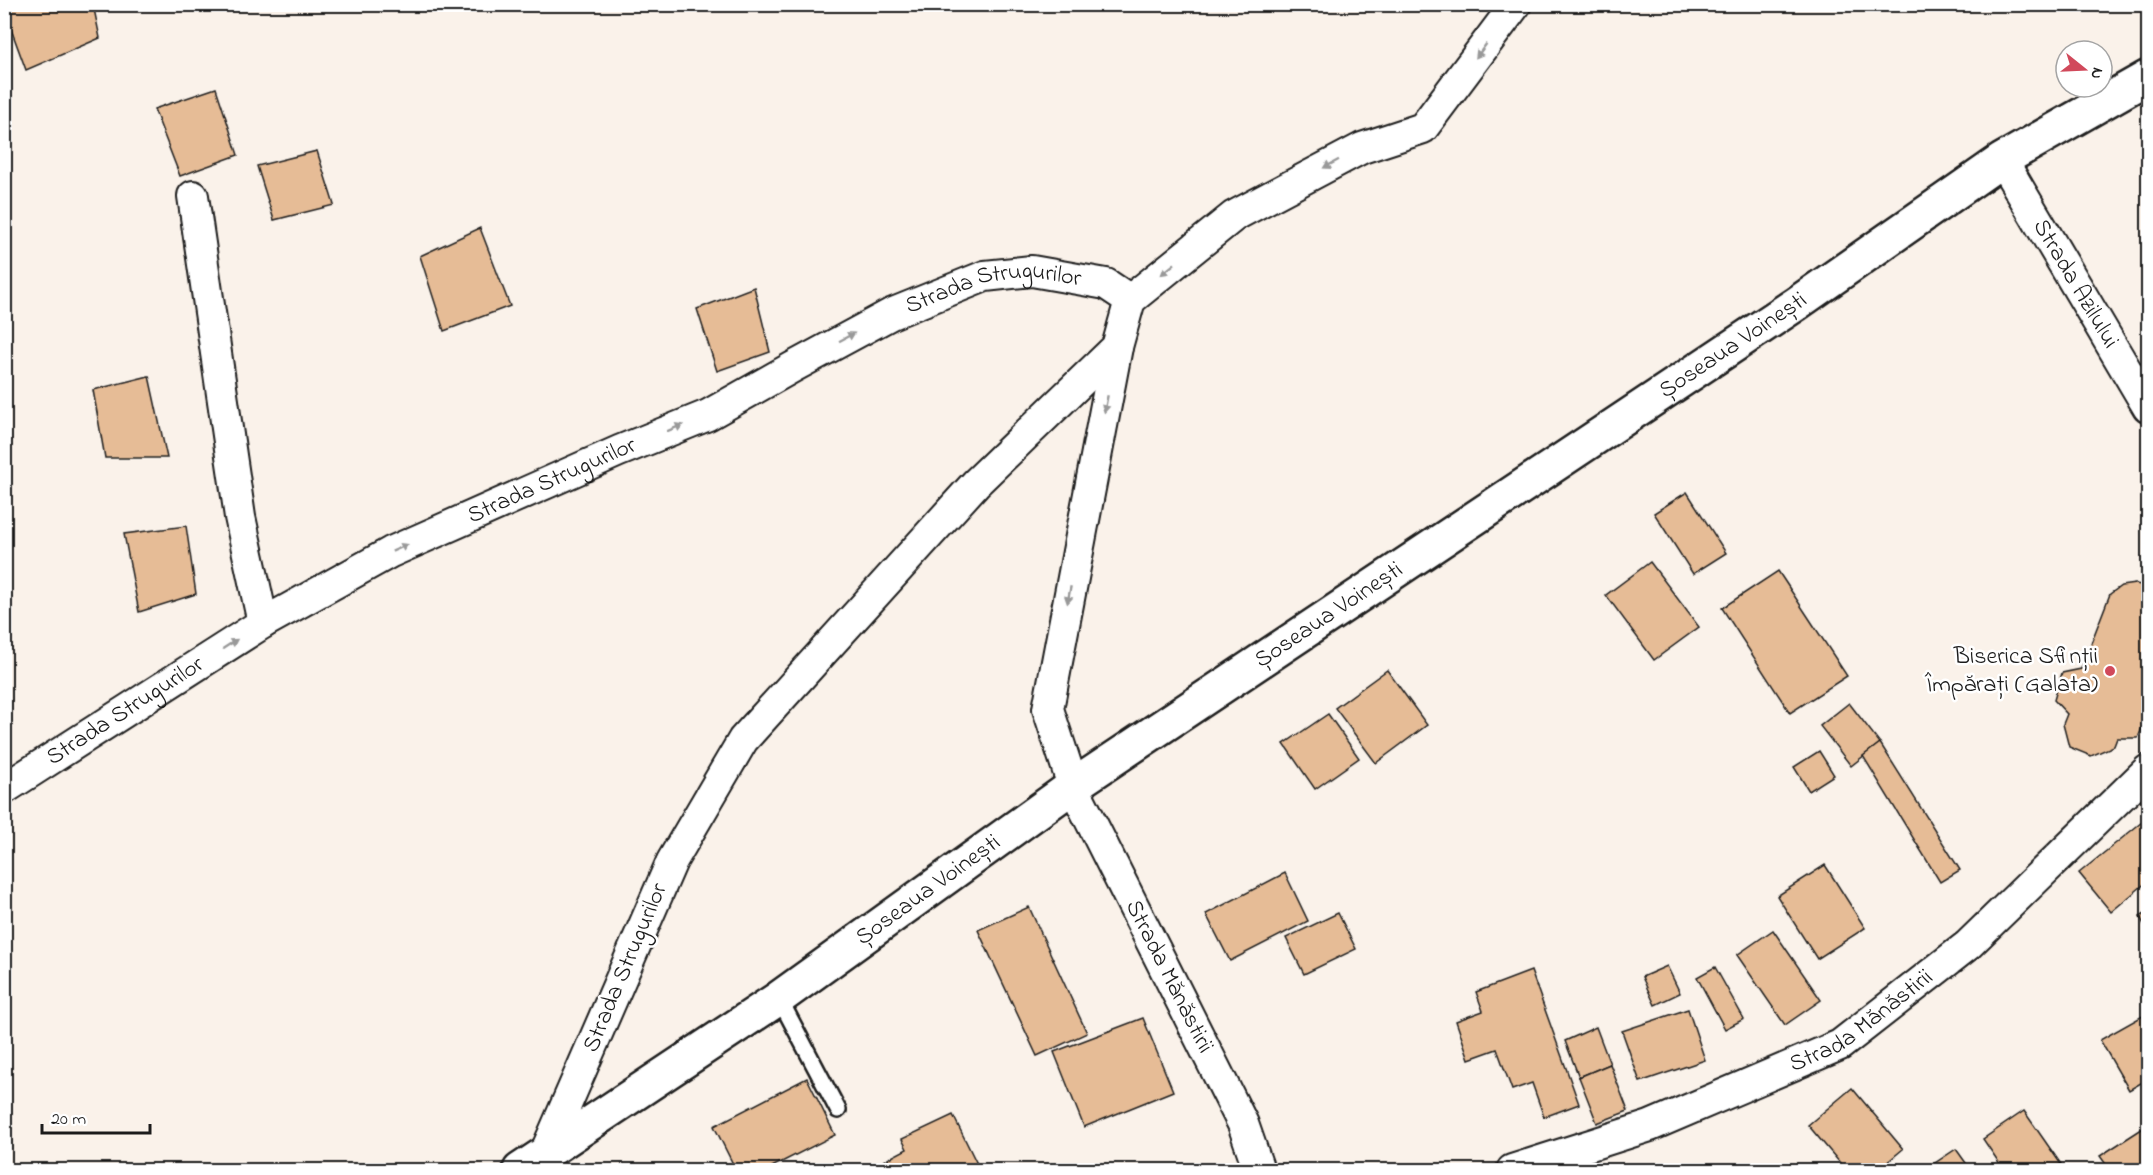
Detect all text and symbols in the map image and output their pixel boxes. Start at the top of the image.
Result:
north arrow [2054,39,2114,99]
one-way arrow [1475,44,1487,59]
text: N [2083,64,2109,82]
one-way arrow [1322,159,1339,169]
street label: Strada Azilului [2023,213,2127,355]
street label: Strada Strugurilor [900,254,1084,324]
one-way arrow [1160,263,1176,276]
street label: Șoseaua Voinești [1652,284,1815,408]
one-way arrow [839,332,856,342]
one-way arrow [1101,395,1110,414]
one-way arrow [666,423,684,433]
street label: Strada Strugurilor [462,428,642,533]
one-way arrow [391,543,409,553]
street label: Șoseaua Voinești [1248,553,1410,678]
one-way arrow [1064,586,1073,605]
one-way arrow [222,639,238,650]
place label: Biserica Sfinții Împărați (Galata) [1925,640,2098,703]
street label: Strada Strugurilor [40,647,211,775]
marker: Biserica Sfinții Împărați (Galata) [2103,664,2117,678]
street label: Șoseaua Voinești [848,826,1008,955]
street label: Strada Strugurilor [575,877,678,1058]
street label: Strada Mănăstirii [1116,894,1222,1060]
street label: Strada Mănăstirii [1784,961,1941,1082]
scale bar [42,1097,150,1135]
text: 20 m [51,1107,86,1133]

